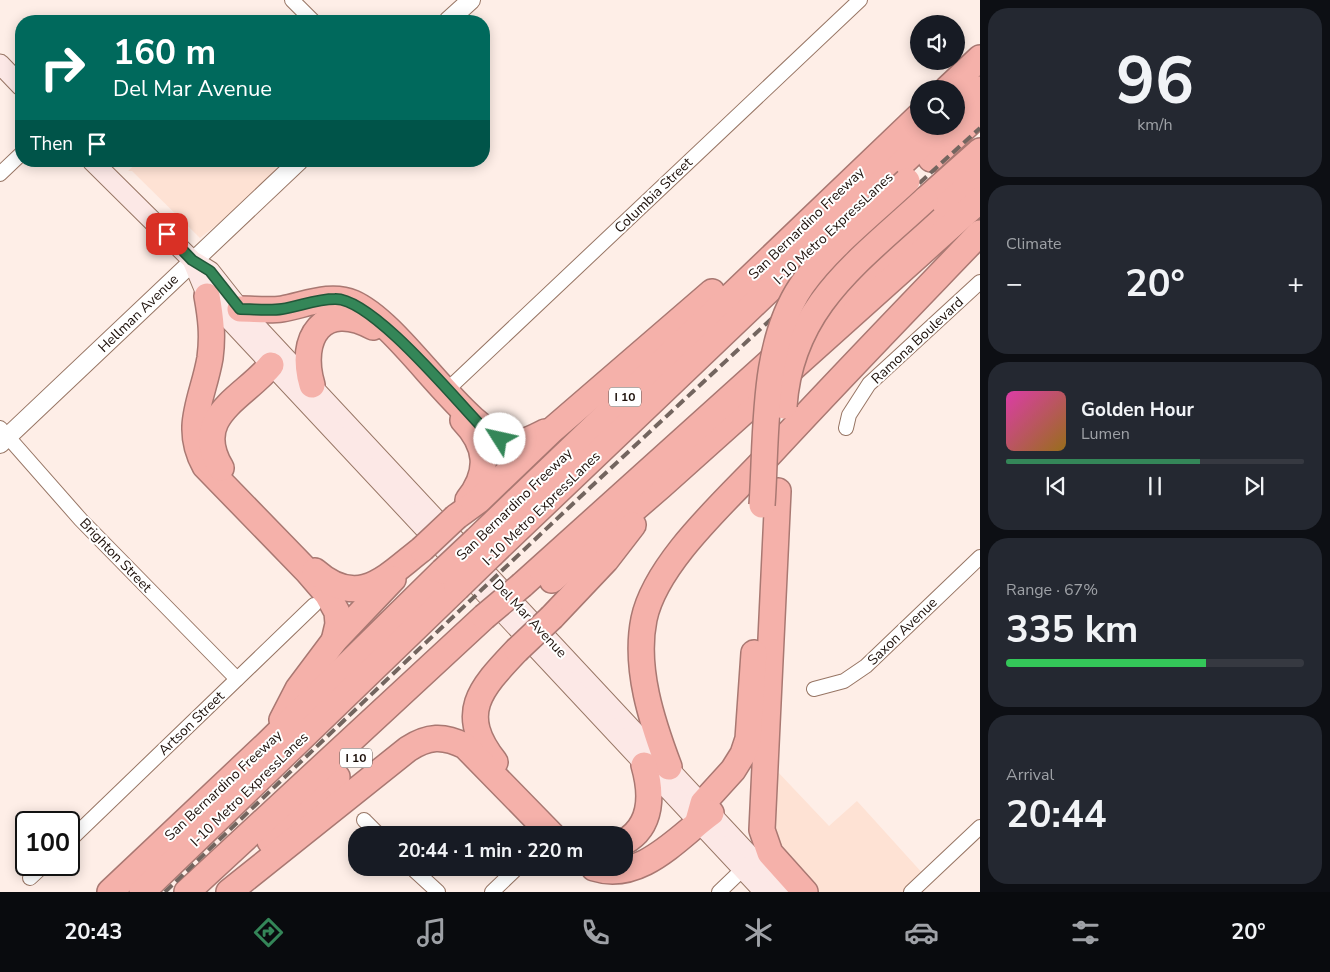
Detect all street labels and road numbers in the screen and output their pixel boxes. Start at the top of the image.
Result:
street label: Columbia Street [610,153,696,237]
street label: San Bernardino Freeway [744,162,869,284]
street label: I-10 Metro ExpressLanes [769,168,897,289]
street label: Hellman Avenue [94,270,183,357]
street label: Ramona Boulevard [867,293,968,388]
road number: I 10 [609,388,641,407]
street label: San Bernardino Freeway [452,443,577,565]
street label: I-10 Metro ExpressLanes [478,447,605,570]
street label: Brighton Street [75,514,156,597]
street label: Del Mar Avenue [488,575,571,662]
street label: Saxon Avenue [863,593,941,670]
street label: Artson Street [154,687,228,760]
street label: San Bernardino Freeway [161,725,287,845]
street label: I-10 Metro ExpressLanes [186,728,313,851]
road number: I 10 [340,748,372,768]

